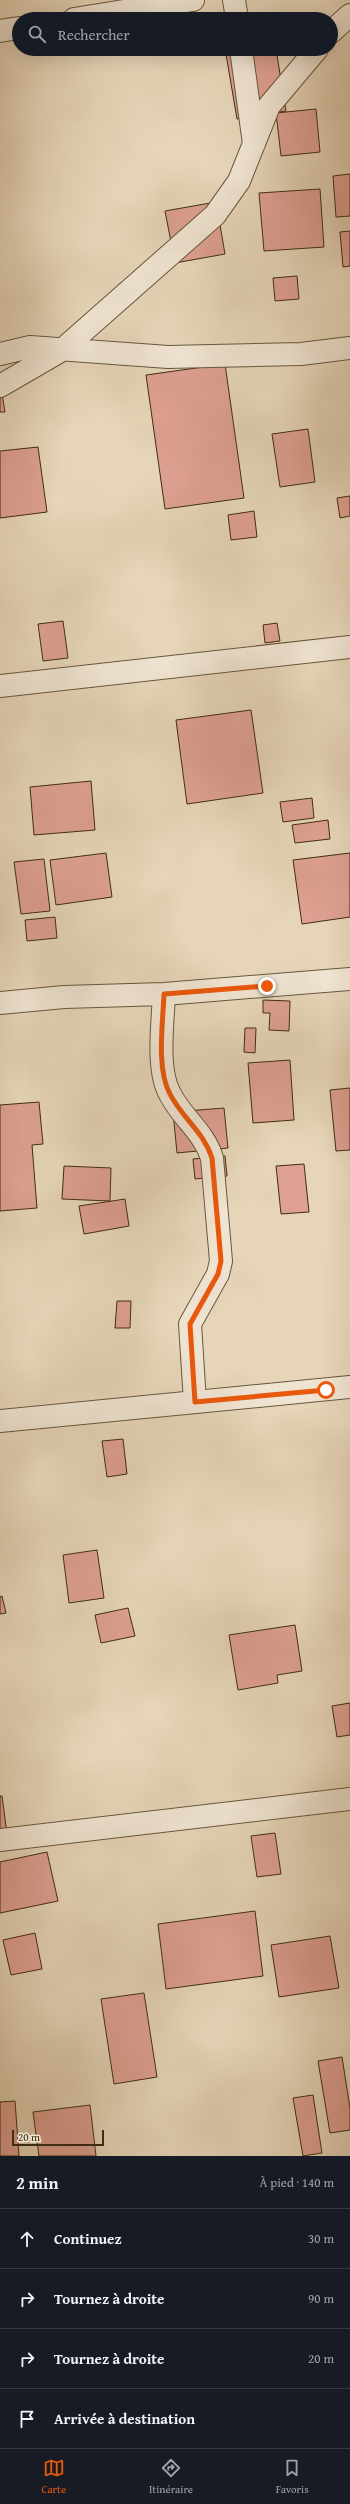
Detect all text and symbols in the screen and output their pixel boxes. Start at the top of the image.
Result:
search box [12,12,338,56]
icon: search [26,23,48,45]
text: Rechercher [58,24,130,45]
route end [258,977,276,995]
route start [317,1381,335,1399]
scale bar [12,2128,104,2147]
text: 20 m [18,2129,40,2145]
text: 2 min [16,2170,58,2195]
text: À pied · 140 m [259,2173,334,2192]
icon: ahead [16,2228,38,2250]
text: Continuez [54,2228,122,2249]
text: 30 m [308,2229,334,2248]
icon: right [16,2288,38,2310]
text: Tournez à droite [54,2288,164,2309]
text: 90 m [308,2289,334,2308]
icon: right [16,2348,38,2370]
text: Tournez à droite [54,2348,164,2369]
text: 20 m [308,2349,334,2368]
icon: arrive [16,2408,38,2430]
text: Arrivée à destination [54,2408,195,2429]
tab: Carte [41,2457,66,2497]
tab: Itinéraire [149,2457,193,2497]
tab: Favoris [276,2457,309,2497]

